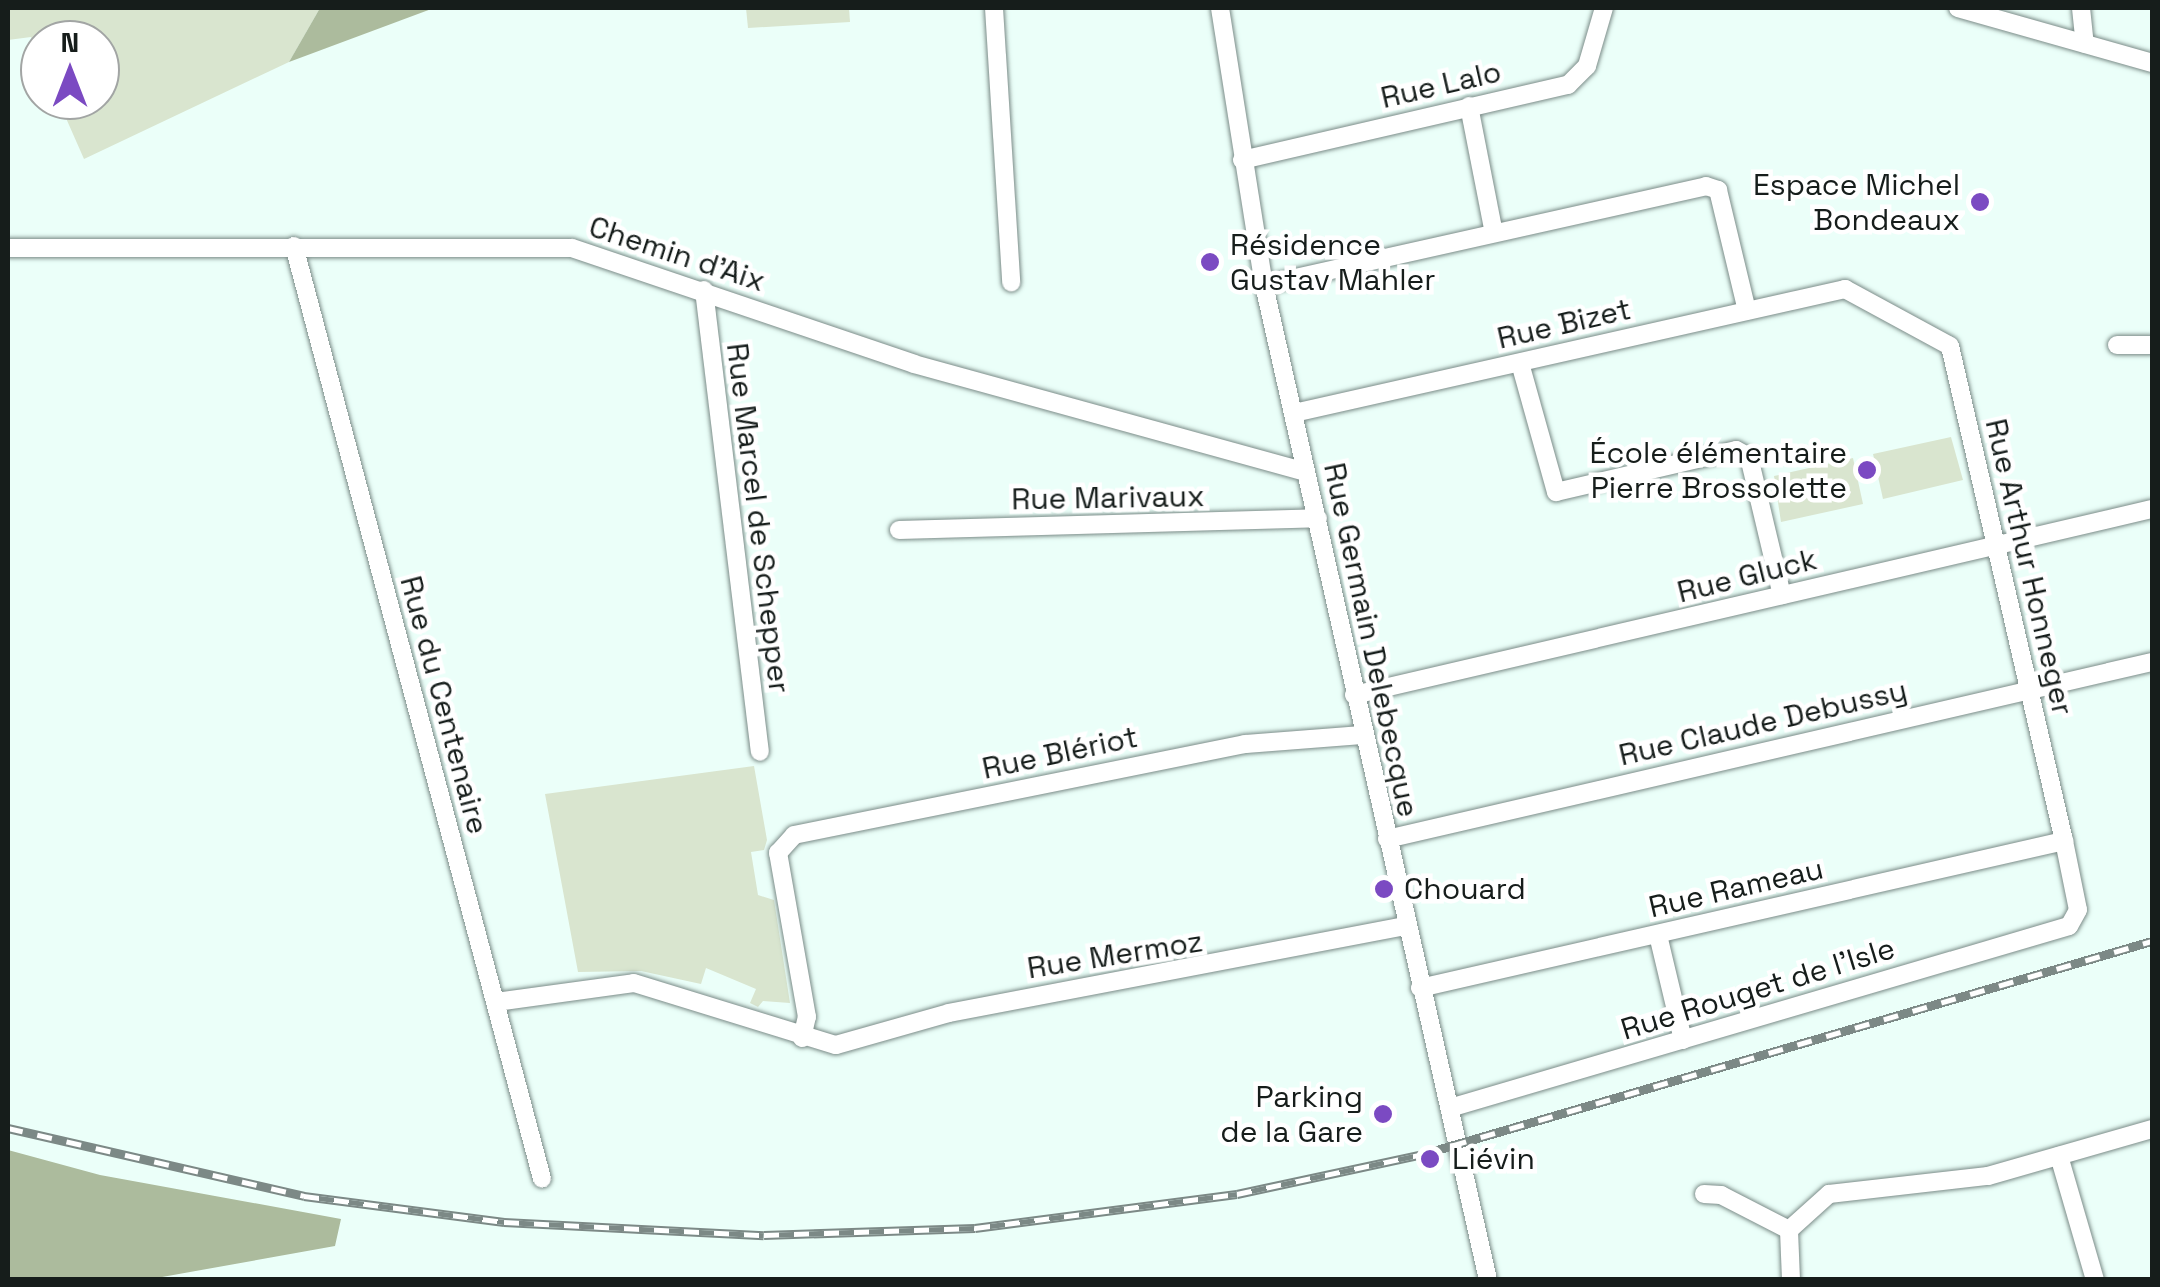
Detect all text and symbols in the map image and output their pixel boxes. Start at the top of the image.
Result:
north arrow [20,20,120,120]
text: N [61,24,79,60]
street label: Rue Lalo [1377,54,1505,116]
place label: Espace Michel Bondeaux [1753,167,1960,238]
marker: Espace Michel Bondeaux [1969,191,1991,213]
street label: Chemin d'Aix [584,209,770,299]
place label: Résidence Gustav Mahler [1230,227,1436,298]
marker: Résidence Gustav Mahler [1199,251,1221,273]
street label: Rue Bizet [1494,291,1634,357]
street label: Rue Marcel de Schepper [719,341,797,695]
street label: Rue Arthur Honneger [1977,415,2081,719]
place label: École élémentaire Pierre Brossolette [1590,435,1847,506]
marker: École élémentaire Pierre Brossolette [1856,459,1878,481]
street label: Rue Germain Delebecque [1316,460,1426,820]
street label: Rue Marivaux [1011,478,1205,518]
street label: Rue Gluck [1674,541,1820,611]
street label: Rue du Centenaire [392,572,496,838]
street label: Rue Claude Debussy [1615,672,1911,774]
street label: Rue Blériot [979,719,1141,787]
street label: Rue Rameau [1645,850,1827,926]
place label: Chouard [1404,871,1526,907]
marker: Chouard [1373,878,1395,900]
street label: Rue Mermoz [1025,923,1205,987]
street label: Rue Rouget de l'Isle [1617,930,1899,1048]
place label: Parking de la Gare [1220,1079,1363,1150]
marker: Parking de la Gare [1372,1103,1394,1125]
place label: Liévin [1452,1141,1535,1177]
marker: Liévin [1417,1146,1443,1172]

